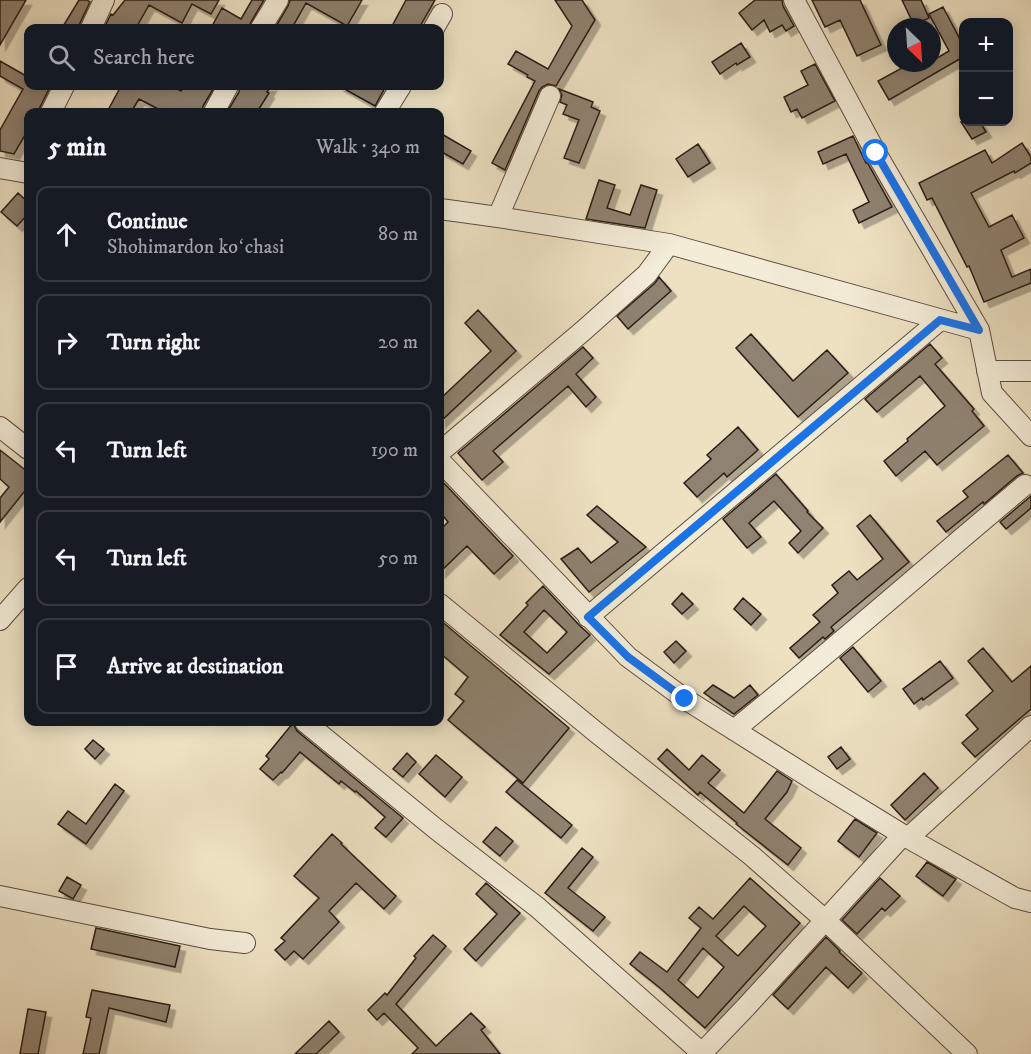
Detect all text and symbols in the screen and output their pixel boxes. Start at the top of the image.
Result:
north arrow [887,18,941,72]
map controls [959,18,1013,126]
button: + [959,18,1013,72]
search box [24,24,444,90]
icon: search [45,41,78,74]
text: Search here [93,44,195,71]
button: − [959,72,1013,126]
text: 5 min [48,131,106,164]
text: Walk · 340 m [316,135,420,160]
route start [862,139,888,165]
text: Continue [107,208,188,235]
icon: ahead [50,218,83,251]
text: 80 m [378,222,418,247]
text: Shohimardon koʻchasi [107,235,284,260]
icon: right [50,326,83,359]
text: Turn right [107,329,200,356]
text: 20 m [378,330,418,355]
icon: left [50,434,83,467]
text: Turn left [107,437,187,464]
text: 190 m [371,438,418,463]
icon: left [50,542,83,575]
text: Turn left [107,545,187,572]
text: 50 m [378,546,418,571]
icon: arrive [50,650,83,683]
text: Arrive at destination [107,653,284,680]
route end [671,685,697,711]

